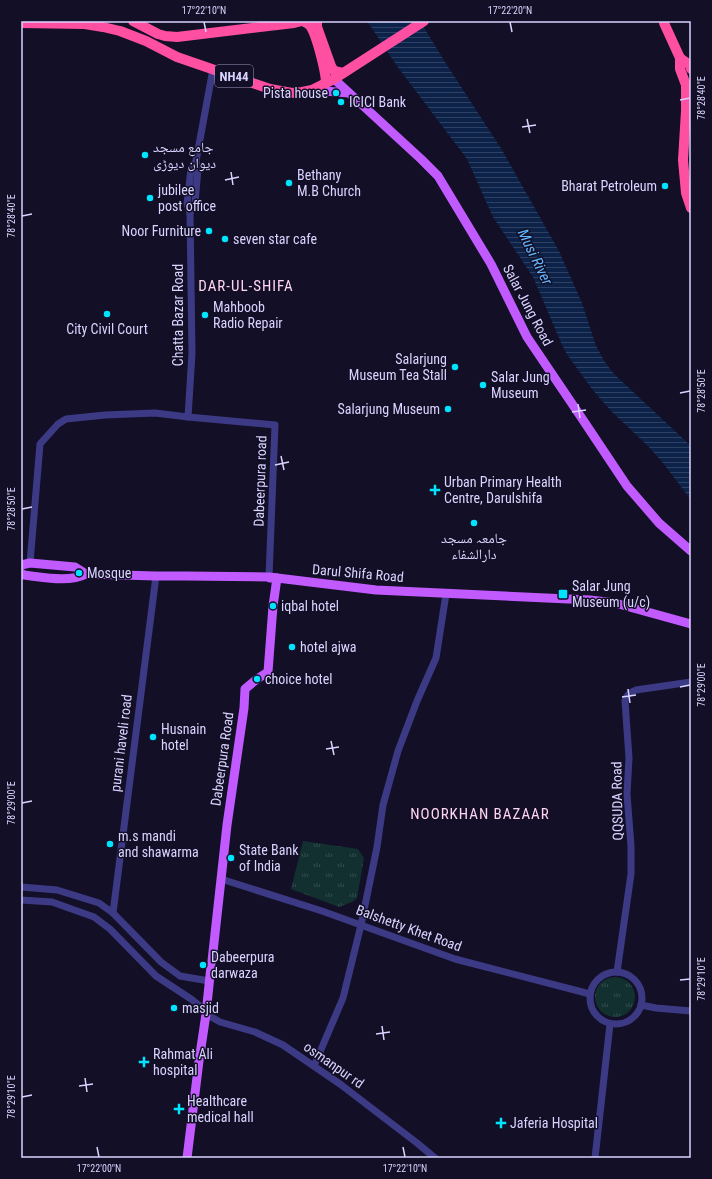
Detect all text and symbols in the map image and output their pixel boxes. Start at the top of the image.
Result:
text: 17°22'10"N [182,5,226,16]
text: 17°22'20"N [488,5,532,16]
road number: NH44 [215,65,253,87]
text: 78°28'40"E [696,76,707,120]
place label: Pista house [263,85,328,101]
marker: Pista house [331,88,341,98]
place label: ICICI Bank [349,94,407,110]
marker: ICICI Bank [336,97,346,107]
place label: جامع مسجد دیوان دیوڑی [153,139,216,172]
marker: جامع مسجد دیوان دیوڑی [140,150,150,160]
place label: Bethany M.B Church [297,167,361,199]
marker: Bethany M.B Church [284,178,294,188]
place label: Bharat Petroleum [561,178,657,194]
marker: Bharat Petroleum [660,181,670,191]
place label: jubilee post office [157,182,217,214]
marker: jubilee post office [145,193,155,203]
text: 78°28'40"E [6,194,17,238]
place label: Noor Furniture [122,223,201,239]
marker: Noor Furniture [204,226,214,236]
water label: Musi River [514,226,556,288]
place label: seven star cafe [233,231,317,247]
marker: seven star cafe [220,234,230,244]
street label: Salar Jung Road [500,262,556,348]
street label: Chatta Bazar Road [170,264,186,366]
district label: DAR-UL-SHIFA [198,277,294,295]
place label: Mahboob Radio Repair [213,299,283,331]
marker: City Civil Court [102,309,112,319]
marker: Mahboob Radio Repair [200,310,210,320]
place label: City Civil Court [66,321,148,337]
place label: Salarjung Museum Tea Stall [349,351,447,383]
marker: Salarjung Museum Tea Stall [450,362,460,372]
place label: Salar Jung Museum [491,369,550,401]
text: 78°28'50"E [696,369,707,413]
marker: Salar Jung Museum [478,380,488,390]
place label: Salarjung Museum [337,401,440,417]
marker: Salarjung Museum [443,404,453,414]
street label: Dabeerpura road [250,435,270,527]
place label: Urban Primary Health Centre, Darulshifa [444,474,562,506]
marker: Urban Primary Health Centre, Darulshifa [429,484,441,496]
text: 78°28'50"E [6,487,17,531]
marker: جامعہ مسجد دارالشفاء [469,518,479,528]
place label: جامعہ مسجد دارالشفاء [441,530,507,563]
street label: Darul Shifa Road [312,561,404,585]
place label: Mosque [87,565,132,581]
marker: Mosque [74,568,84,578]
place label: Salar Jung Museum (u/c) [572,578,650,611]
marker: Salar Jung Museum (u/c) [557,588,569,600]
place label: iqbal hotel [281,598,339,614]
marker: iqbal hotel [268,601,278,611]
place label: hotel ajwa [300,639,357,655]
marker: hotel ajwa [287,642,297,652]
text: 78°29'00"E [696,663,707,707]
place label: choice hotel [265,671,332,687]
marker: choice hotel [252,674,262,684]
street label: purani haveli road [107,693,135,793]
street label: Dabeerpura Road [207,711,237,807]
place label: Husnain hotel [161,721,206,753]
marker: Husnain hotel [148,732,158,742]
street label: QQSUDA Road [608,761,626,841]
text: 78°29'00"E [6,781,17,825]
district label: NOORKHAN BAZAAR [410,805,550,823]
place label: m.s mandi and shawarma [118,828,199,860]
marker: m.s mandi and shawarma [105,839,115,849]
place label: State Bank of India [239,842,299,874]
marker: State Bank of India [226,853,236,863]
street label: Balshetty Khet Road [354,901,464,955]
place label: Dabeerpura darwaza [211,949,274,981]
text: 78°29'10"E [696,957,707,1001]
marker: Dabeerpura darwaza [198,960,208,970]
place label: masjid [182,1000,219,1016]
marker: masjid [169,1003,179,1013]
street label: osmanpur rd [301,1038,367,1092]
place label: Rahmat Ali hospital [153,1046,213,1078]
marker: Rahmat Ali hospital [138,1056,150,1068]
text: 78°29'10"E [6,1075,17,1119]
place label: Healthcare medical hall [187,1093,254,1125]
marker: Healthcare medical hall [174,1104,184,1114]
place label: Jaferia Hospital [510,1115,598,1131]
marker: Jaferia Hospital [495,1117,507,1129]
text: 17°22'00"N [77,1163,121,1174]
text: 17°22'10"N [383,1163,427,1174]

